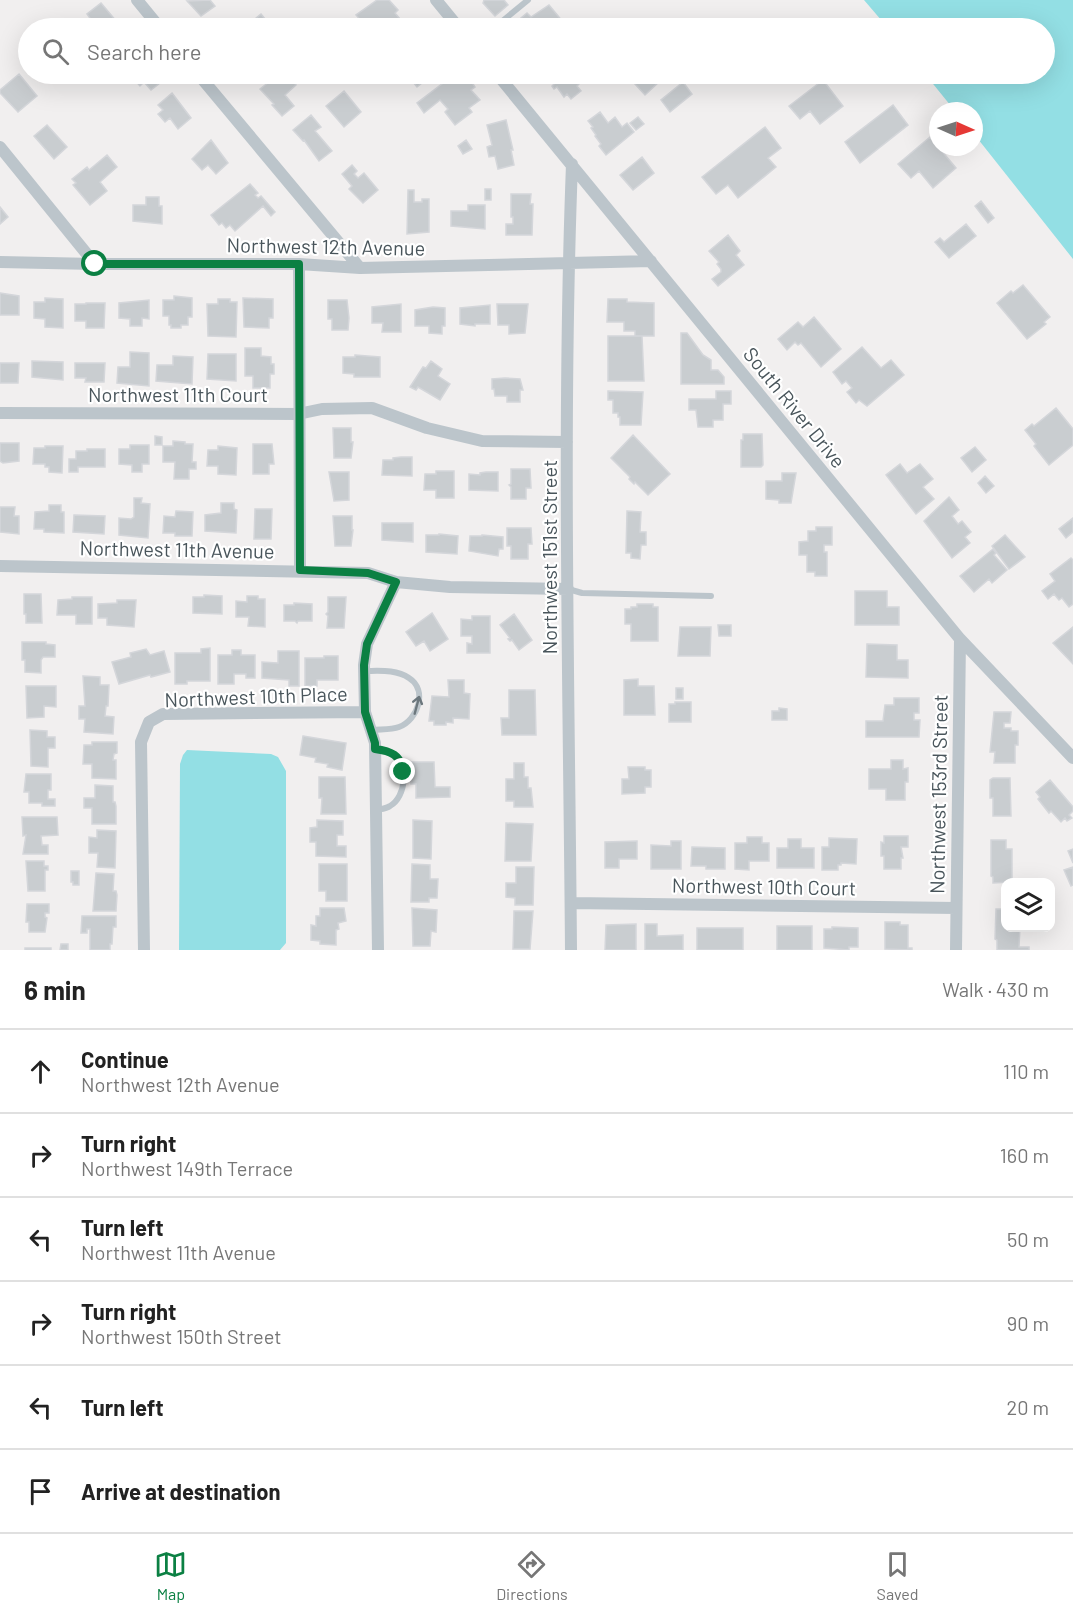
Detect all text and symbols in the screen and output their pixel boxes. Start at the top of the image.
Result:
search box [18,18,1055,84]
icon: search [39,35,72,68]
text: Search here [87,38,201,64]
north arrow [929,102,983,156]
street label: Northwest 12th Avenue [226,232,426,260]
route start [81,250,107,276]
street label: South River Drive [739,342,851,472]
street label: Northwest 11th Court [88,382,268,406]
street label: Northwest 151st Street [537,460,561,654]
street label: Northwest 11th Avenue [79,535,275,563]
street label: Northwest 10th Place [164,681,348,711]
street label: Northwest 153rd Street [924,694,952,894]
one-way arrow [411,696,423,715]
route end [389,758,415,784]
street label: Northwest 10th Court [672,872,856,900]
map controls [1001,878,1055,932]
button: layers [1001,878,1055,932]
text: 6 min [24,974,86,1005]
text: Walk · 430 m [942,977,1049,1001]
text: Continue [81,1046,169,1072]
icon: ahead [24,1055,57,1088]
text: 110 m [1003,1059,1049,1083]
text: Northwest 12th Avenue [81,1072,280,1096]
text: Turn right [81,1130,176,1156]
icon: right [24,1139,57,1172]
text: 160 m [1000,1143,1049,1167]
text: Northwest 149th Terrace [81,1156,293,1180]
text: Turn left [81,1214,164,1240]
icon: left [24,1223,57,1256]
text: 50 m [1007,1227,1049,1251]
text: Northwest 11th Avenue [81,1240,276,1264]
text: Turn right [81,1298,176,1324]
icon: right [24,1307,57,1340]
text: 90 m [1007,1311,1049,1335]
text: Northwest 150th Street [81,1324,282,1348]
icon: left [24,1391,57,1424]
text: Turn left [81,1394,164,1420]
text: 20 m [1006,1395,1049,1419]
icon: arrive [24,1475,57,1508]
text: Arrive at destination [81,1478,280,1504]
tab: Map [154,1548,187,1603]
tab: Directions [496,1548,568,1603]
tab: Saved [877,1548,919,1603]

